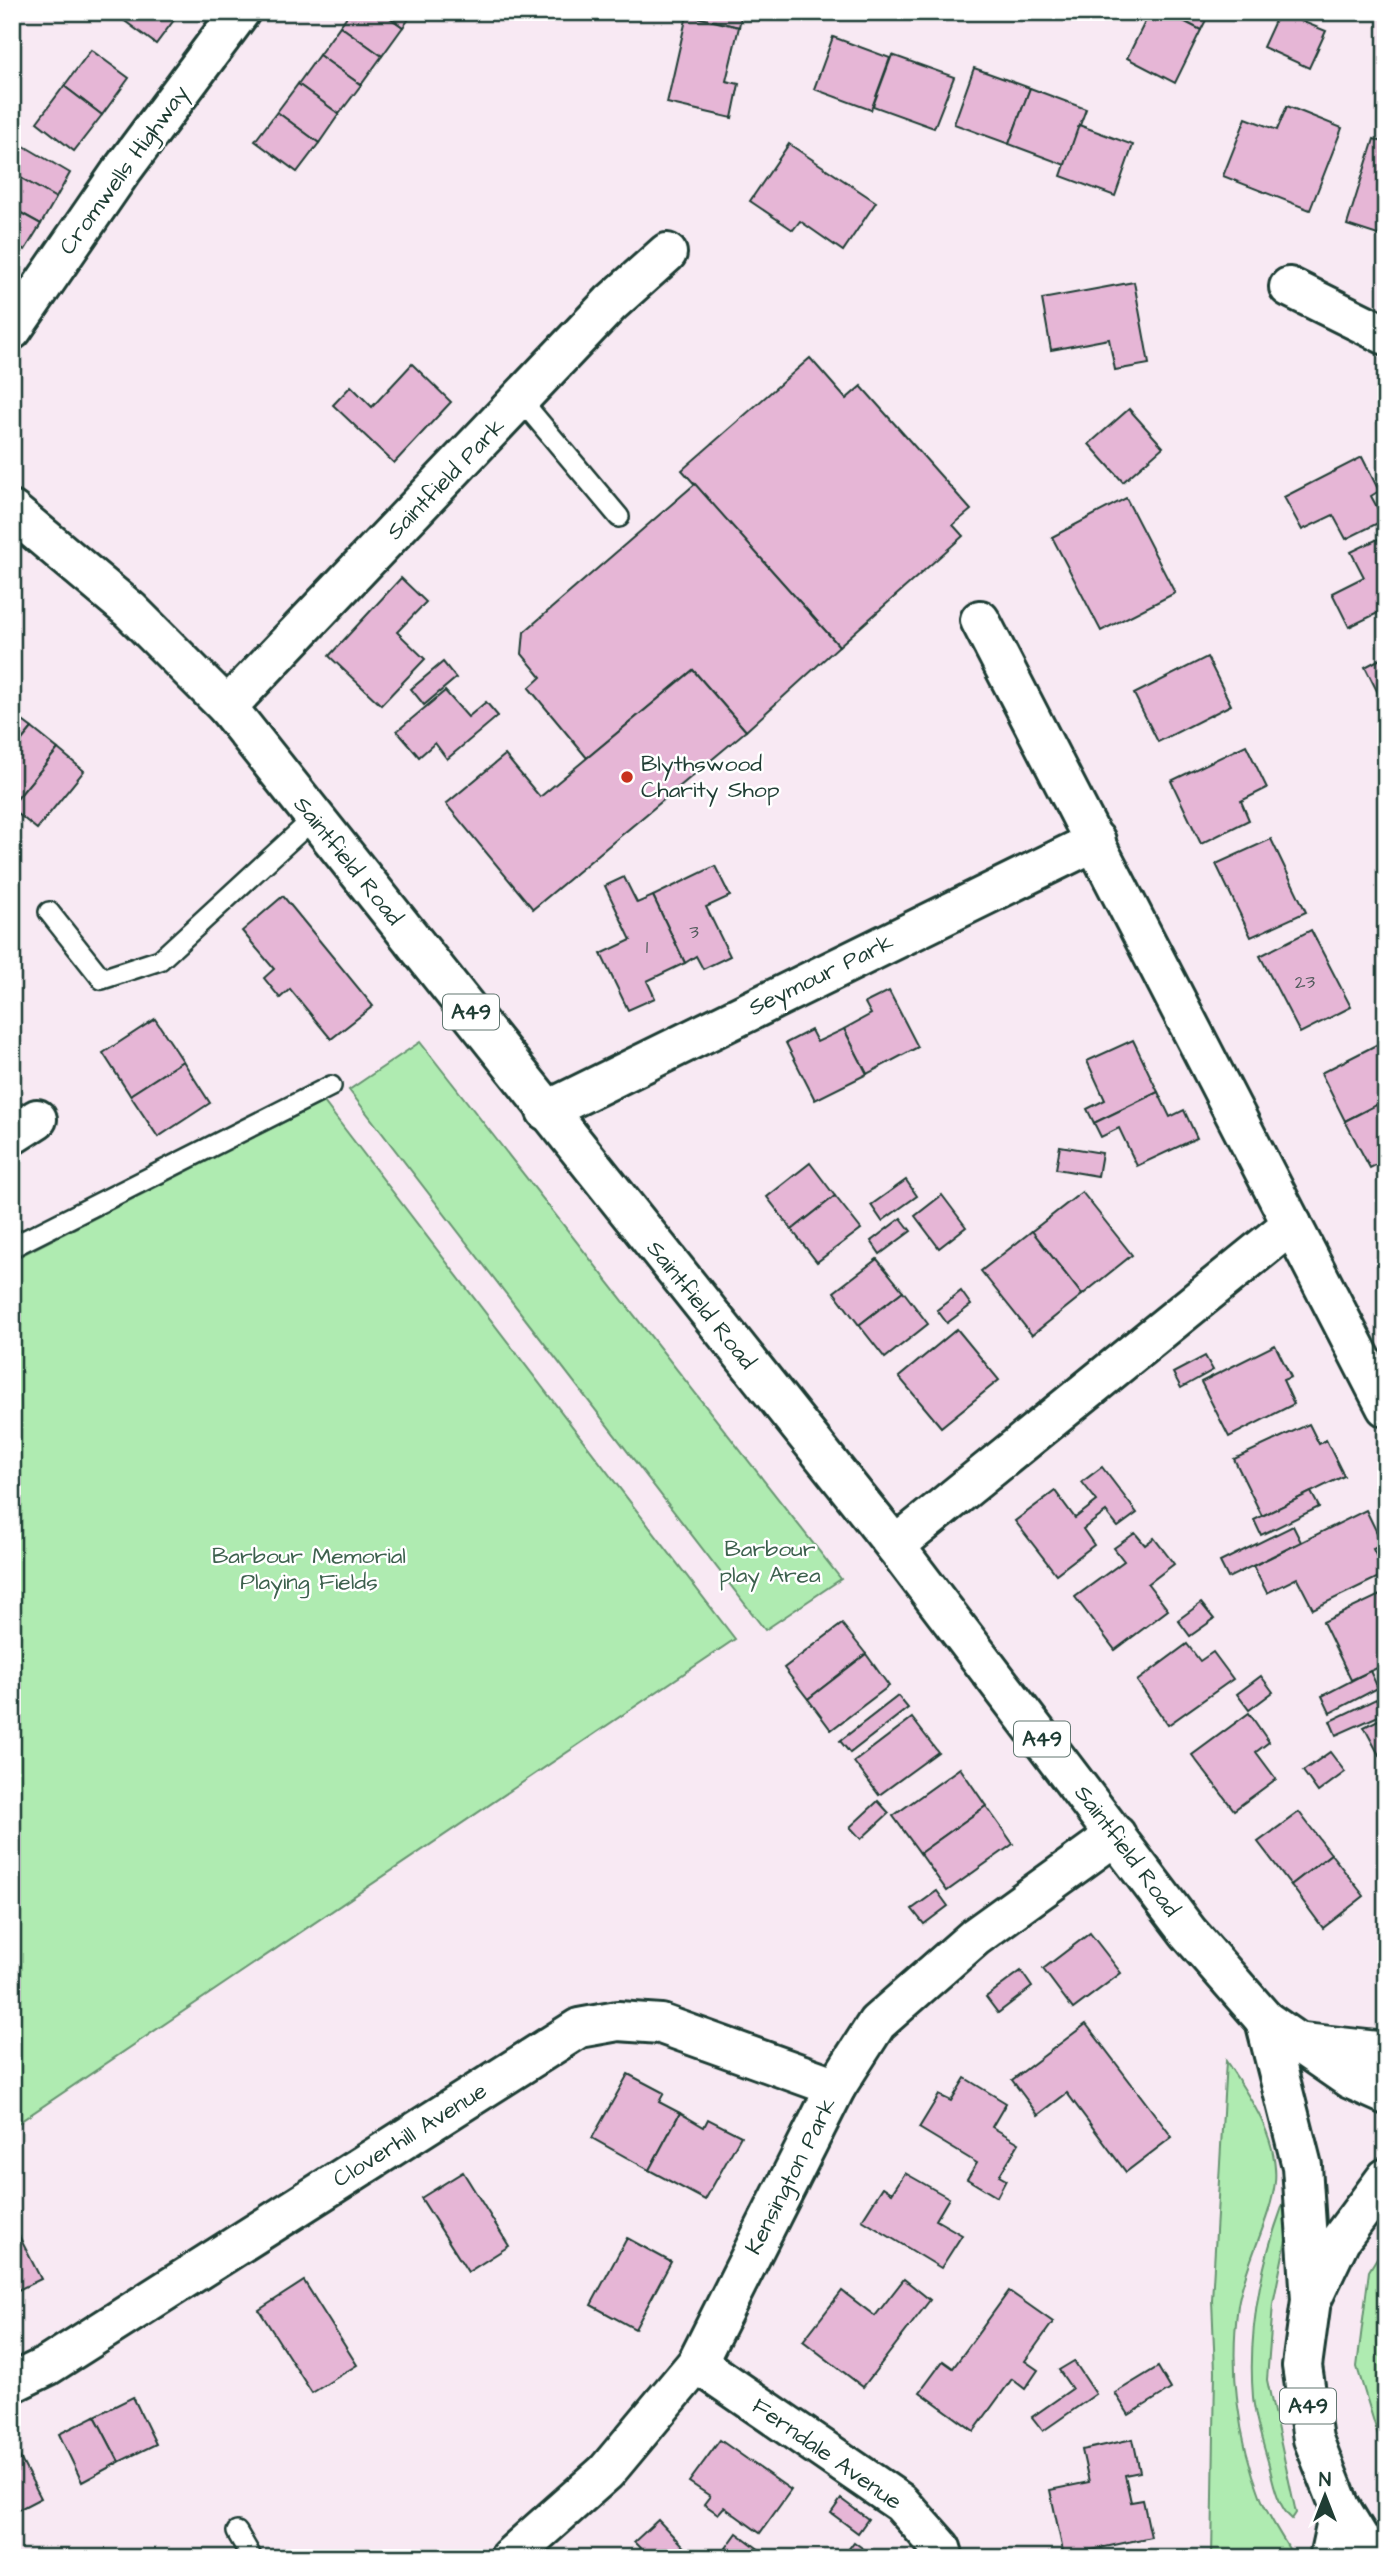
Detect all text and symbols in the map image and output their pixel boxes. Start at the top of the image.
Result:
street label: Cromwells Highway [52,78,197,262]
street label: Saintfield Park [380,411,512,547]
place label: Blythswood Charity Shop [641,748,780,807]
marker: Blythswood Charity Shop [619,769,635,785]
street label: Saintfield Road [286,790,410,933]
house number: 3 [689,919,699,946]
street label: Seymour Park [743,926,899,1025]
house number: 1 [646,934,649,961]
house number: 23 [1295,969,1316,996]
road number: A49 [443,995,499,1030]
street label: Saintfield Road [639,1234,763,1377]
park label: Barbour play Area [719,1533,821,1592]
park label: Barbour Memorial Playing Fields [212,1540,406,1599]
road number: A49 [1014,1722,1070,1756]
street label: Saintfield Road [1067,1778,1187,1924]
street label: Cloverhill Avenue [327,2075,493,2195]
street label: Kensington Park [738,2092,845,2261]
road number: A49 [1280,2388,1336,2424]
street label: Ferndale Avenue [746,2390,908,2518]
north arrow [1290,2462,1360,2532]
text: N [1319,2467,1331,2494]

